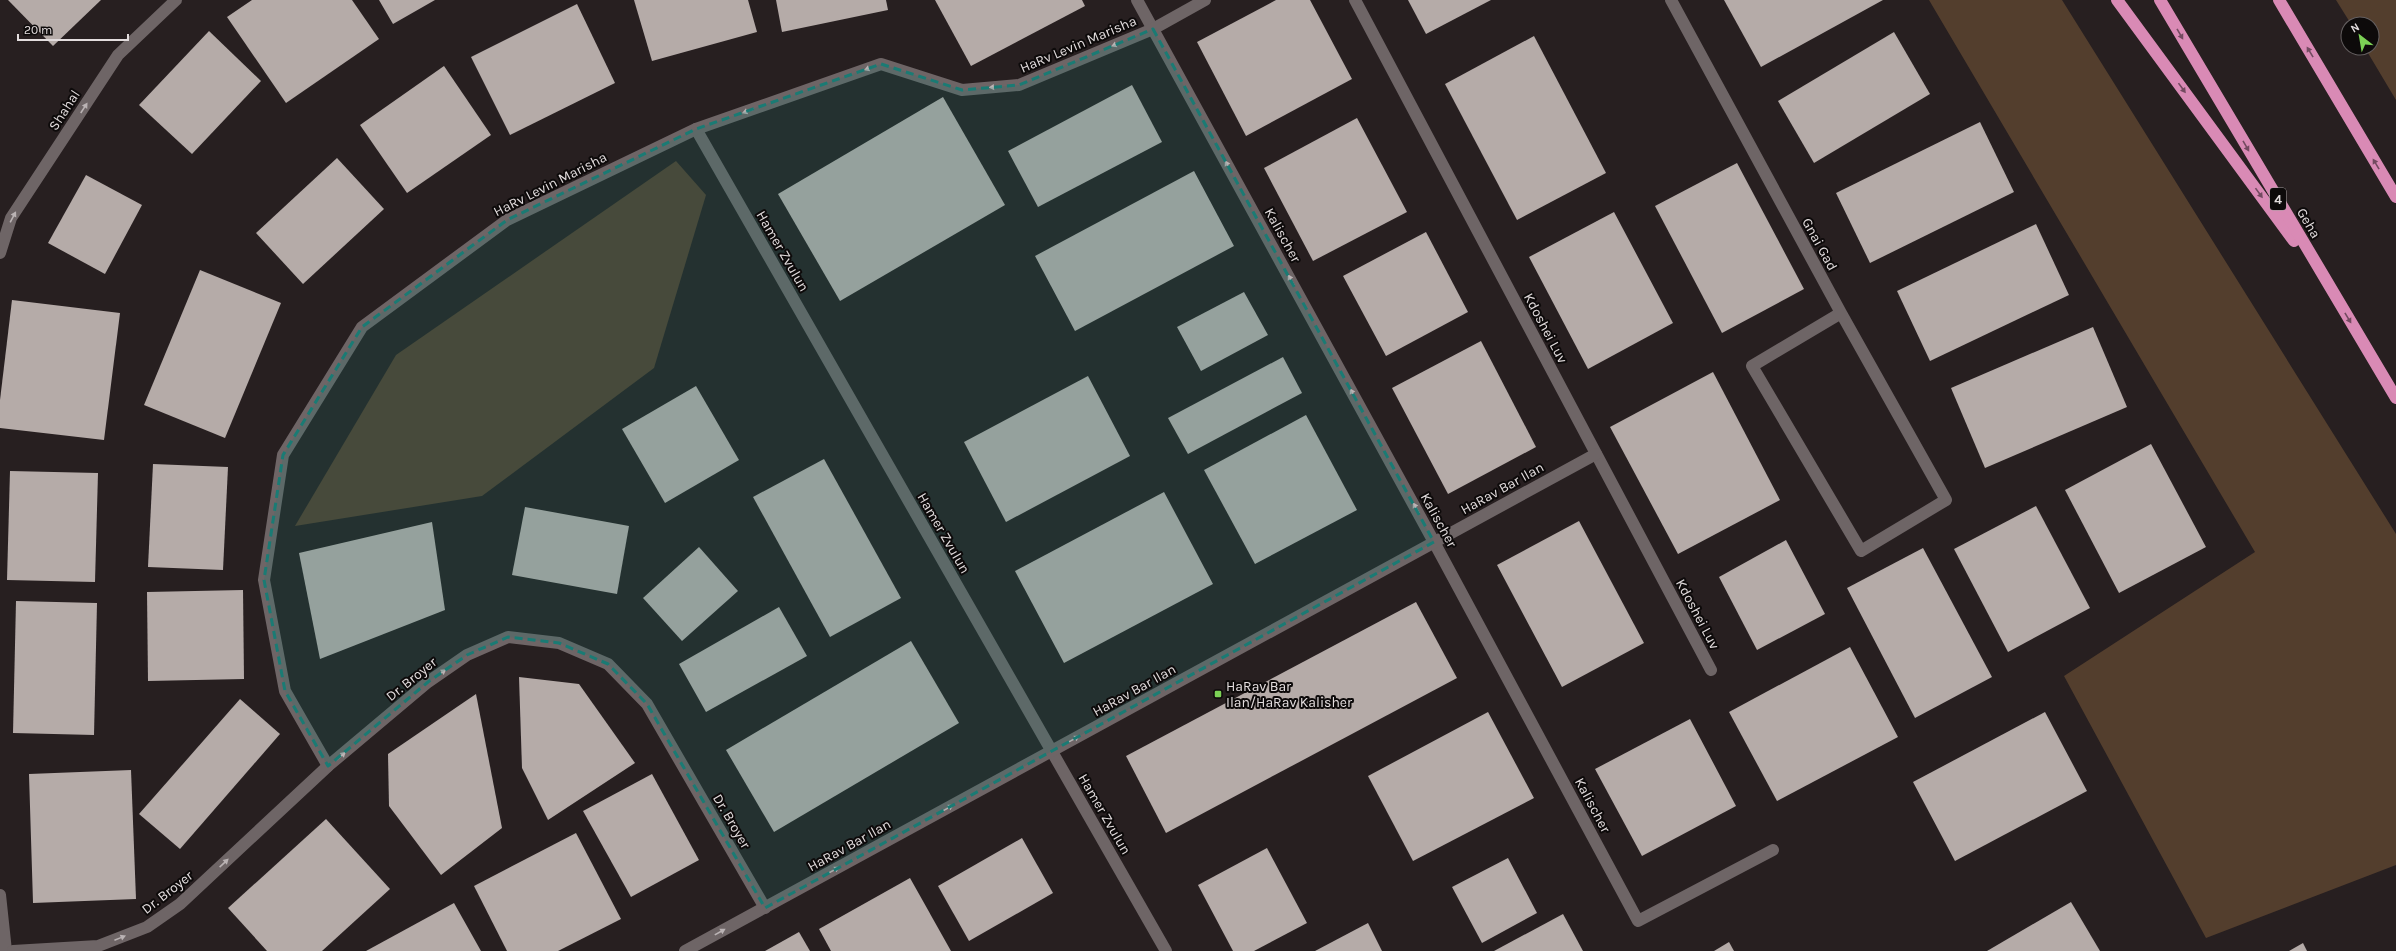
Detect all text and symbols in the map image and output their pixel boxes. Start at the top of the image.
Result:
street label: HaRv Levin Marisha [1017,12,1139,77]
scale bar [18,16,128,42]
north arrow [2340,16,2380,56]
text: N [2348,20,2362,35]
text: 20 m [24,23,52,37]
one-way arrow [2177,28,2184,40]
one-way arrow [1112,41,1123,47]
one-way arrow [2306,46,2313,58]
one-way arrow [864,65,876,71]
one-way arrow [2178,82,2186,93]
one-way arrow [989,83,1002,90]
street label: Shahal [45,87,84,134]
one-way arrow [80,103,88,113]
one-way arrow [741,108,753,114]
one-way arrow [2243,140,2250,152]
street label: HaRv Levin Marisha [491,148,610,220]
one-way arrow [2372,159,2380,169]
one-way arrow [1225,160,1232,172]
one-way arrow [2255,187,2263,198]
road number: 4 [2270,188,2286,210]
street label: Kalischer [1261,205,1305,266]
street label: Geha [2293,205,2324,242]
street label: Hamer Zvulun [753,208,813,295]
one-way arrow [10,211,16,222]
street label: Gnai Gad [1798,215,1841,274]
one-way arrow [1287,274,1294,286]
street label: Kdoshei Luv [1520,290,1571,366]
one-way arrow [2344,312,2351,324]
one-way arrow [1350,388,1357,400]
street label: HaRav Bar Ilan [1458,459,1547,518]
street label: Hamer Zvulun [914,490,974,577]
street label: Kalischer [1417,490,1461,551]
one-way arrow [1412,502,1419,514]
street label: Kdoshei Luv [1672,576,1723,652]
street label: Dr. Broyer [383,653,441,705]
street label: HaRav Bar Ilan [1090,661,1179,720]
one-way arrow [436,669,446,677]
place label: HaRav Bar Ilan/HaRav Kalisher [1226,678,1353,711]
marker: HaRav Bar Ilan/HaRav Kalisher [1213,689,1223,699]
one-way arrow [1069,736,1080,742]
one-way arrow [336,751,346,760]
street label: Hamer Zvulun [1075,771,1135,858]
street label: Kalischer [1571,775,1614,836]
street label: Dr. Broyer [709,791,754,852]
one-way arrow [942,805,954,811]
street label: HaRav Bar Ilan [805,816,894,875]
one-way arrow [219,858,230,867]
street label: Dr. Broyer [138,867,197,918]
one-way arrow [828,867,840,873]
one-way arrow [714,929,725,936]
one-way arrow [114,934,126,940]

